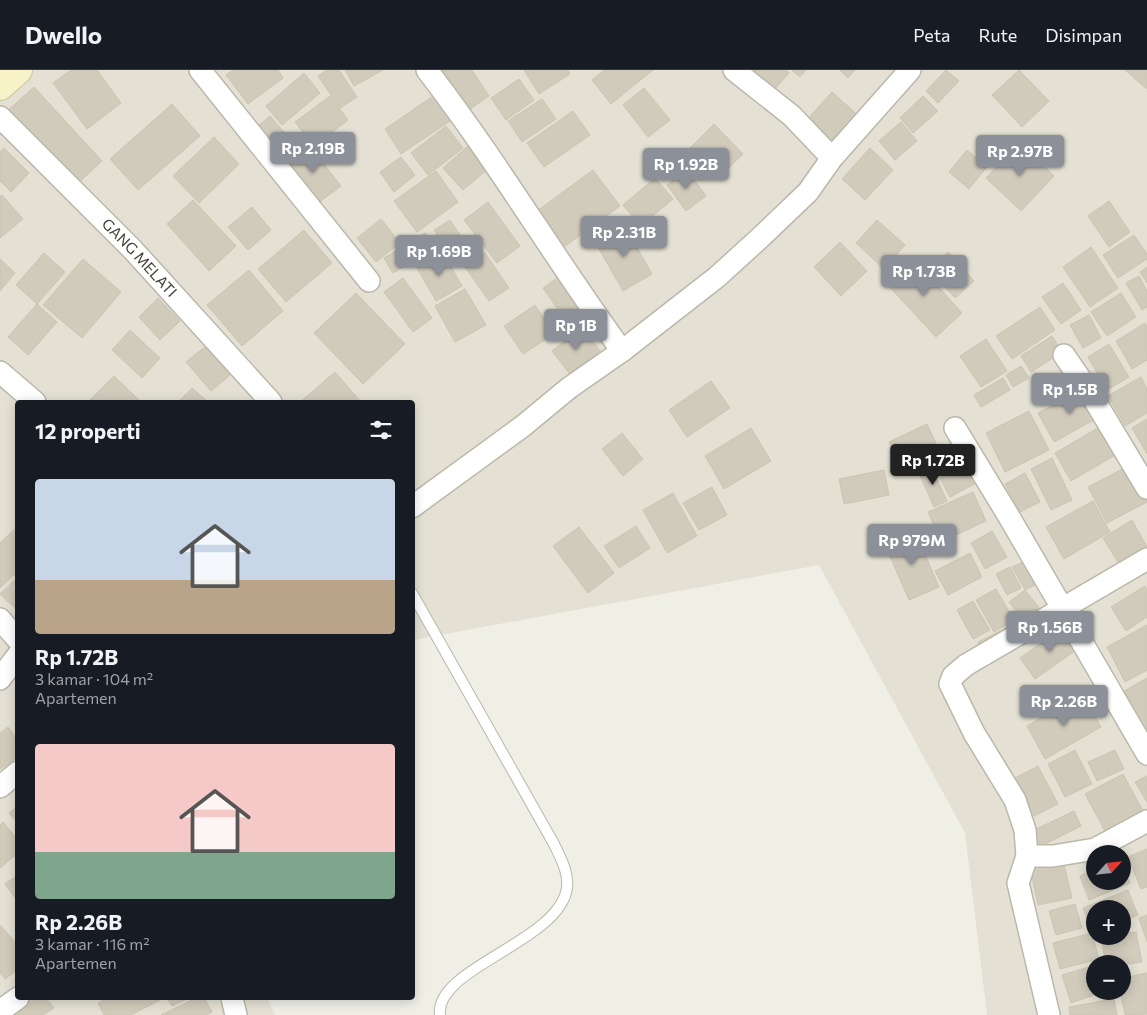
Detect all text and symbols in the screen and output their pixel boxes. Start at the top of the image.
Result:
text: Dwello [25,20,102,49]
text: Peta [913,24,950,46]
text: Rute [978,24,1017,46]
text: Disimpan [1045,24,1122,46]
pin: Rp 2.19B [261,132,365,174]
pin: Rp 2.97B [968,134,1072,177]
text: Rp 2.19B [281,138,345,157]
text: Rp 2.97B [987,141,1053,160]
pin: Rp 1.92B [634,148,738,190]
text: Rp 1.92B [654,154,718,173]
street label: GANG MELATI [99,214,181,300]
pin: Rp 2.31B [572,216,676,258]
text: Rp 2.31B [592,222,656,241]
pin: Rp 1.69B [387,234,491,277]
text: Rp 1.69B [407,241,471,260]
pin: Rp 1.73B [872,254,976,297]
text: Rp 1.73B [892,261,956,280]
pin: Rp 1B [541,308,611,351]
text: Rp 1B [555,315,597,334]
pin: Rp 1.5B [1024,372,1116,415]
text: Rp 1.5B [1043,379,1097,398]
icon: filters [367,416,395,444]
text: 12 properti [35,418,141,443]
pin: Rp 1.72B [881,444,985,486]
text: Rp 1.72B [901,450,965,469]
icon: home [170,511,260,601]
pin: Rp 979M [866,524,958,566]
text: Rp 979M [878,530,946,549]
pin: Rp 1.56B [998,610,1102,653]
text: Rp 1.56B [1018,617,1082,636]
text: Rp 1.72B [35,644,118,669]
text: 3 kamar · 104 m² [35,669,153,688]
pin: Rp 2.26B [1012,684,1116,727]
text: Apartemen [35,688,117,707]
text: Rp 2.26B [1031,691,1097,710]
icon: home [170,776,260,866]
north arrow [1086,845,1131,890]
map controls [1086,845,1131,1000]
button: + [1086,900,1131,945]
text: Rp 2.26B [35,909,122,934]
text: 3 kamar · 116 m² [35,934,150,953]
text: Apartemen [35,953,117,972]
button: − [1086,955,1131,1000]

